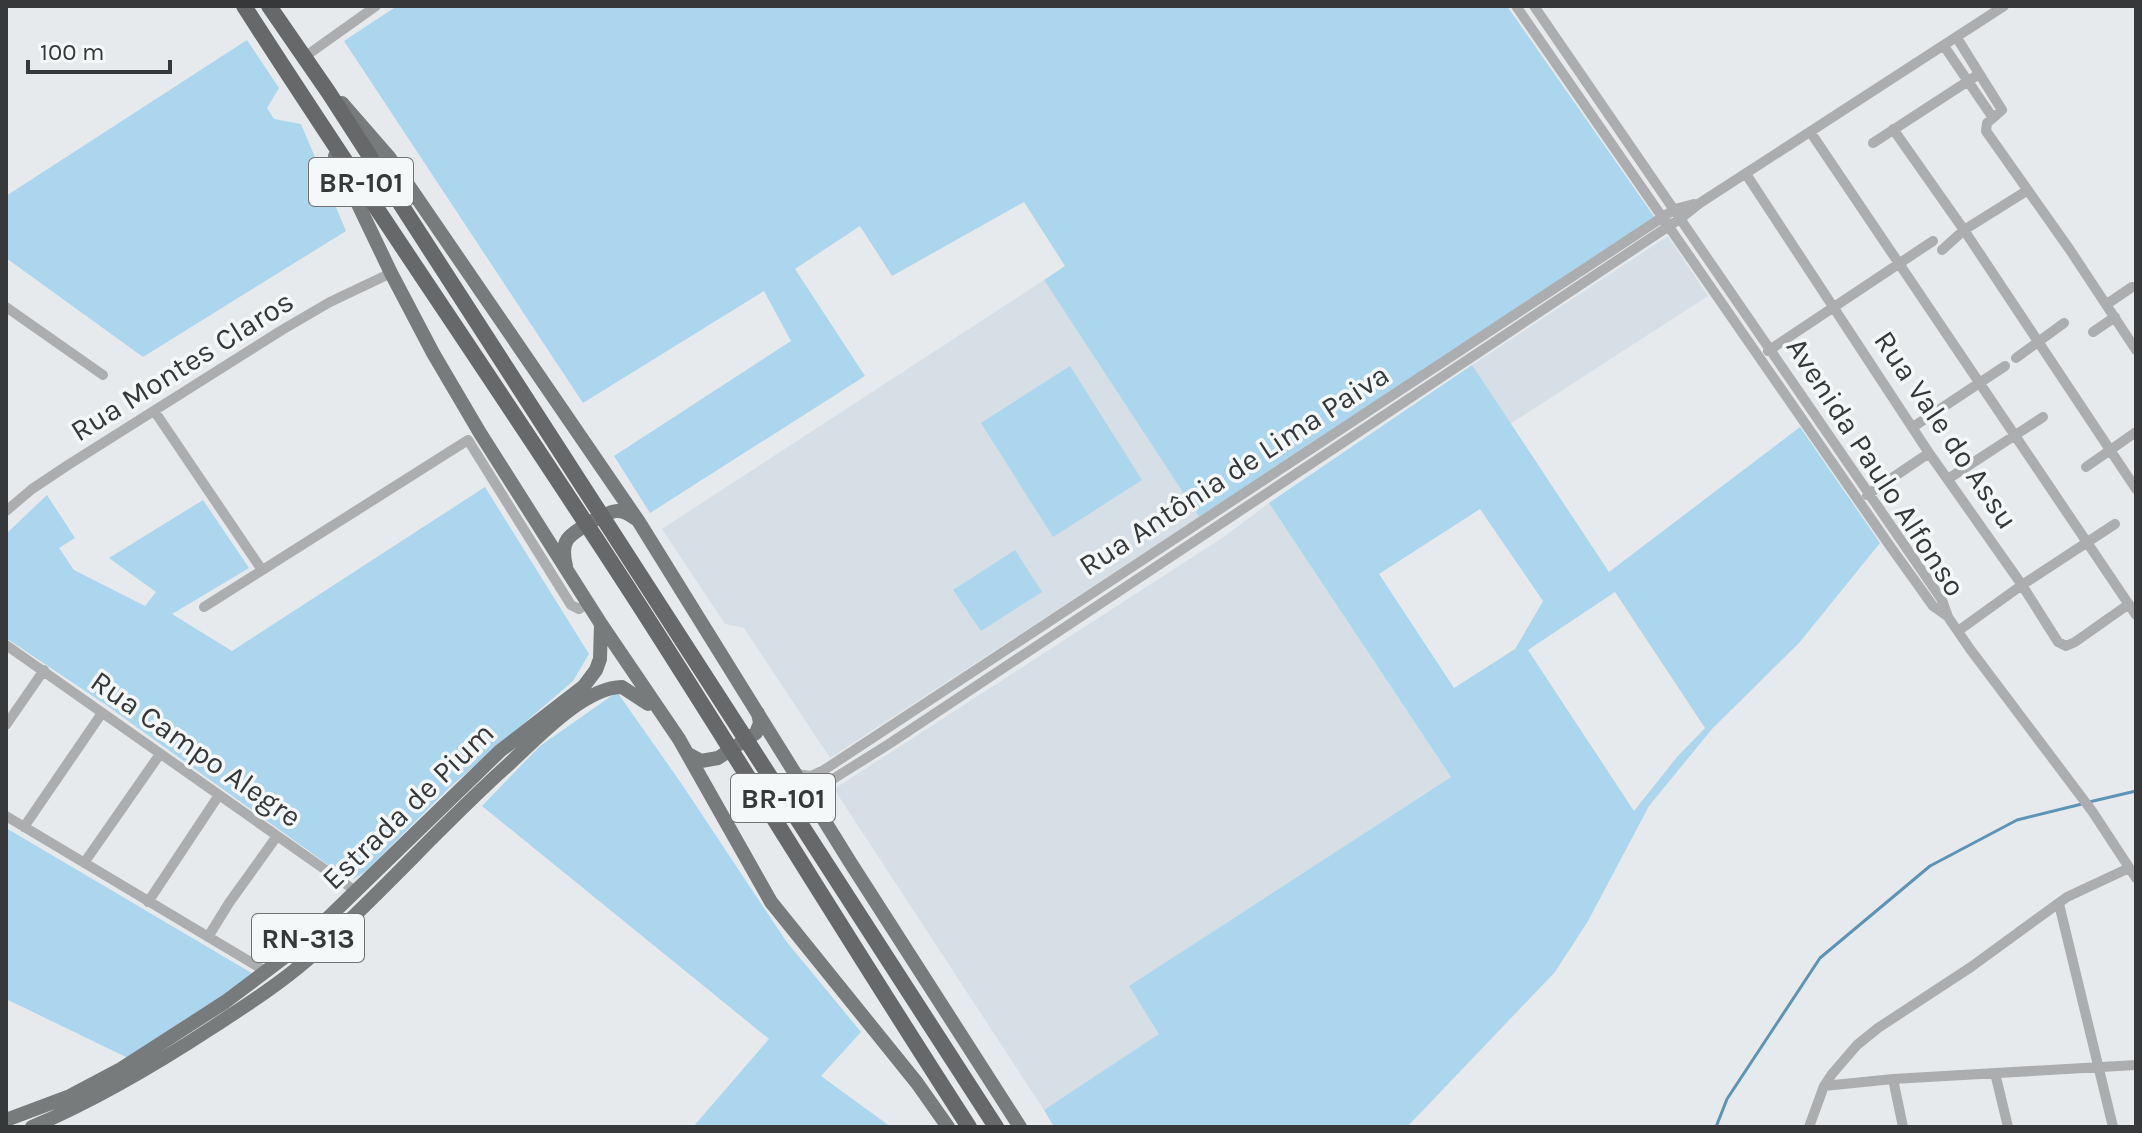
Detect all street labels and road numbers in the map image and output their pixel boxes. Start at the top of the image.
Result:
road number: BR-101 [309,158,413,206]
street label: Rua Montes Claros [64,283,300,449]
street label: Rua Vale do Assu [1866,324,2026,536]
street label: Avenida Paulo Alfonso [1779,331,1973,603]
street label: Rua Antônia de Lima Paiva [1072,356,1396,584]
street label: Rua Campo Alegre [84,663,308,835]
street label: Estrada de Pium [315,715,501,897]
road number: BR-101 [731,774,835,822]
road number: RN-313 [252,914,364,962]

